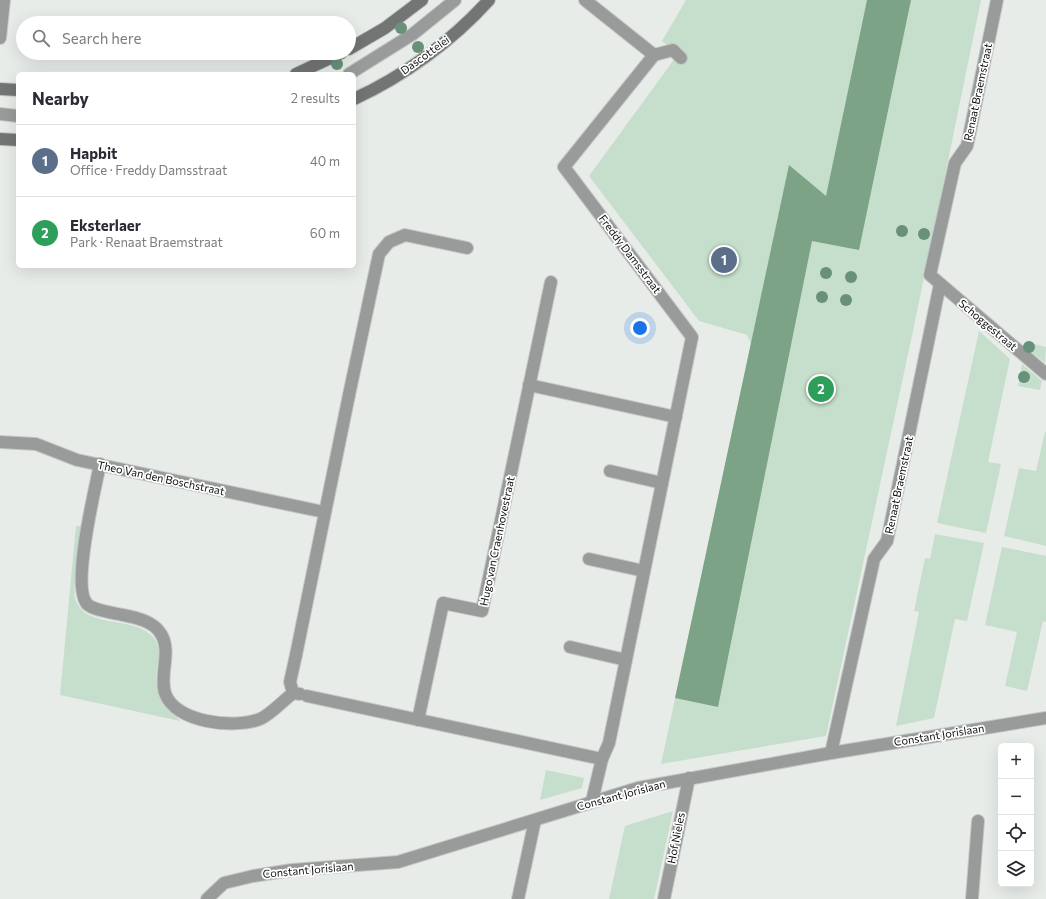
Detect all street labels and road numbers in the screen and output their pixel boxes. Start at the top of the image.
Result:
street label: Dascottelei [398,32,452,77]
street label: Renaat Braemstraat [961,41,994,142]
street label: Freddy Damsstraat [597,212,664,296]
street label: Schoggestraat [956,296,1021,353]
street label: Renaat Braemstraat [882,434,915,535]
street label: Theo Van den Boschstraat [96,458,226,497]
street label: Hugo van Craenhovestraat [476,475,517,607]
street label: Constant Jorislaan [893,721,985,749]
street label: Constant Jorislaan [575,776,667,814]
street label: Hof Nieles [664,811,687,865]
street label: Constant Jorislaan [262,859,354,881]

